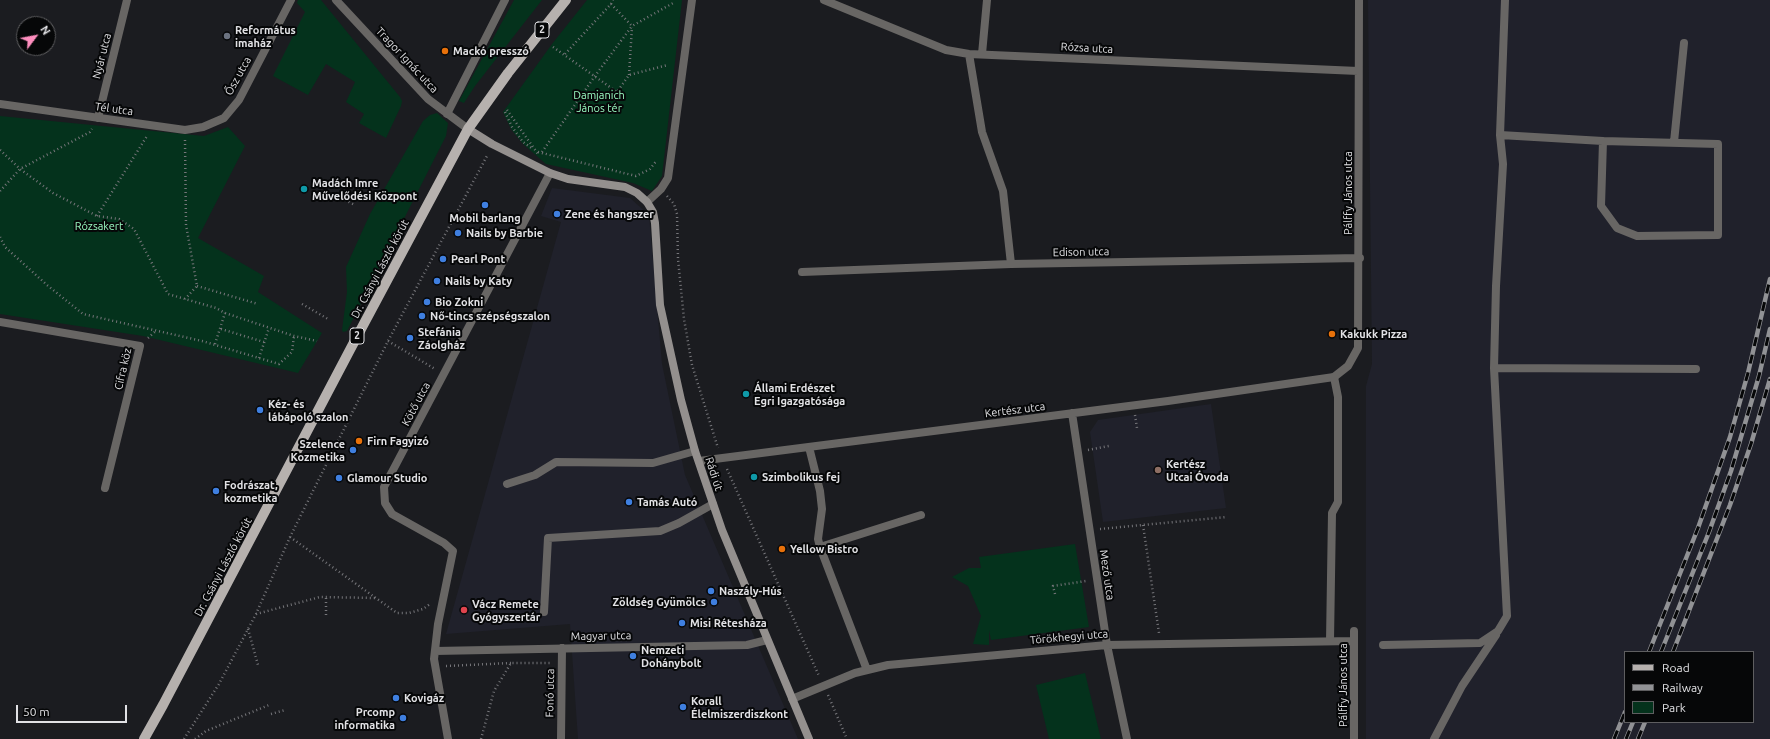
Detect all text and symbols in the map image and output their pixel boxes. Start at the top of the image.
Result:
north arrow [16,16,56,56]
road number: 2 [535,22,549,38]
place label: Református imaház [235,23,296,49]
text: N [38,24,53,37]
street label: Tragor Ignác utca [373,24,441,96]
marker: Református imaház [222,31,232,41]
street label: Nyár utca [90,32,114,80]
street label: Rózsa utca [1060,40,1114,56]
place label: Mackó presszó [453,44,529,58]
marker: Mackó presszó [440,46,450,56]
street label: Ősz utca [222,54,254,98]
park label: Damjanich János tér [573,88,625,114]
street label: Tél utca [94,100,134,118]
street label: Pálffy János utca [1341,151,1355,235]
place label: Madách Imre Művelődési Központ [312,176,417,202]
marker: Madách Imre Művelődési Központ [299,184,309,194]
marker: Mobil barlang [480,200,490,210]
place label: Zene és hangszer [565,207,654,221]
marker: Zene és hangszer [552,209,562,219]
place label: Mobil barlang [449,211,521,225]
street label: Dr. Csányi László körút [348,217,412,321]
park label: Rózsakert [75,219,123,233]
place label: Nails by Barbie [466,226,543,240]
marker: Nails by Barbie [453,228,463,238]
street label: Edison utca [1053,245,1109,259]
place label: Pearl Pont [451,252,505,266]
marker: Pearl Pont [438,254,448,264]
place label: Nails by Katy [445,274,512,288]
marker: Nails by Katy [432,276,442,286]
place label: Bio Zokni [435,295,483,309]
marker: Bio Zokni [422,297,432,307]
place label: Nő-tincs szépségszalon [430,309,550,323]
marker: Nő-tincs szépségszalon [417,311,427,321]
place label: Stefánia Záolgház [418,325,465,351]
place label: Kakukk Pizza [1340,327,1407,341]
road number: 2 [350,328,364,344]
marker: Kakukk Pizza [1327,329,1337,339]
marker: Stefánia Záolgház [405,333,415,343]
street label: Cifra köz [112,347,134,391]
street label: Kötő utca [399,380,433,428]
place label: Állami Erdészet Egri Igazgatósága [754,381,845,407]
marker: Állami Erdészet Egri Igazgatósága [741,389,751,399]
place label: Kéz- és lábápoló szalon [268,397,349,423]
street label: Kertész utca [984,400,1046,420]
marker: Kéz- és lábápoló szalon [255,405,265,415]
place label: Firn Fagyizó [367,434,429,448]
marker: Firn Fagyizó [354,436,364,446]
place label: Szelence Kozmetika [290,437,345,463]
marker: Szelence Kozmetika [348,445,358,455]
street label: Rádi út [702,455,726,493]
place label: Kertész Utcai Óvoda [1166,457,1229,483]
marker: Kertész Utcai Óvoda [1153,465,1163,475]
place label: Szimbolikus fej [762,470,840,484]
place label: Glamour Studio [347,471,427,485]
marker: Szimbolikus fej [749,472,759,482]
marker: Glamour Studio [334,473,344,483]
place label: Fodrászat, kozmetika [224,478,278,504]
marker: Fodrászat, kozmetika [211,486,221,496]
place label: Tamás Autó [637,495,697,509]
marker: Tamás Autó [624,497,634,507]
street label: Dr. Csányi László körút [191,515,255,619]
place label: Yellow Bistro [790,542,858,556]
marker: Yellow Bistro [777,544,787,554]
street label: Mező utca [1097,549,1117,601]
place label: Naszály-Hús [719,584,782,598]
marker: Naszály-Hús [706,586,716,596]
place label: Zöldség Gyümölcs [613,595,706,609]
place label: Vácz Remete Gyógyszertár [472,597,540,623]
marker: Zöldség Gyümölcs [709,597,719,607]
marker: Vácz Remete Gyógyszertár [459,605,469,615]
place label: Misi Rétesháza [690,616,767,630]
marker: Misi Rétesháza [677,618,687,628]
street label: Törökhegyi utca [1029,627,1109,647]
street label: Magyar utca [571,629,631,643]
place label: Nemzeti Dohánybolt [641,643,701,669]
street label: Pálffy János utca [1336,643,1350,727]
marker: Nemzeti Dohánybolt [628,651,638,661]
legend [1624,651,1754,723]
text: Road [1662,661,1690,674]
street label: Fonó utca [543,669,557,717]
text: Railway [1662,681,1703,694]
place label: Kovigáz [404,691,444,705]
marker: Kovigáz [391,693,401,703]
place label: Korall Élelmiszerdiszkont [691,694,788,720]
scale bar [18,697,129,723]
text: Park [1662,701,1686,714]
marker: Korall Élelmiszerdiszkont [678,702,688,712]
text: 50 m [23,705,50,718]
place label: Prcomp informatika [335,705,395,731]
marker: Prcomp informatika [398,713,408,723]

